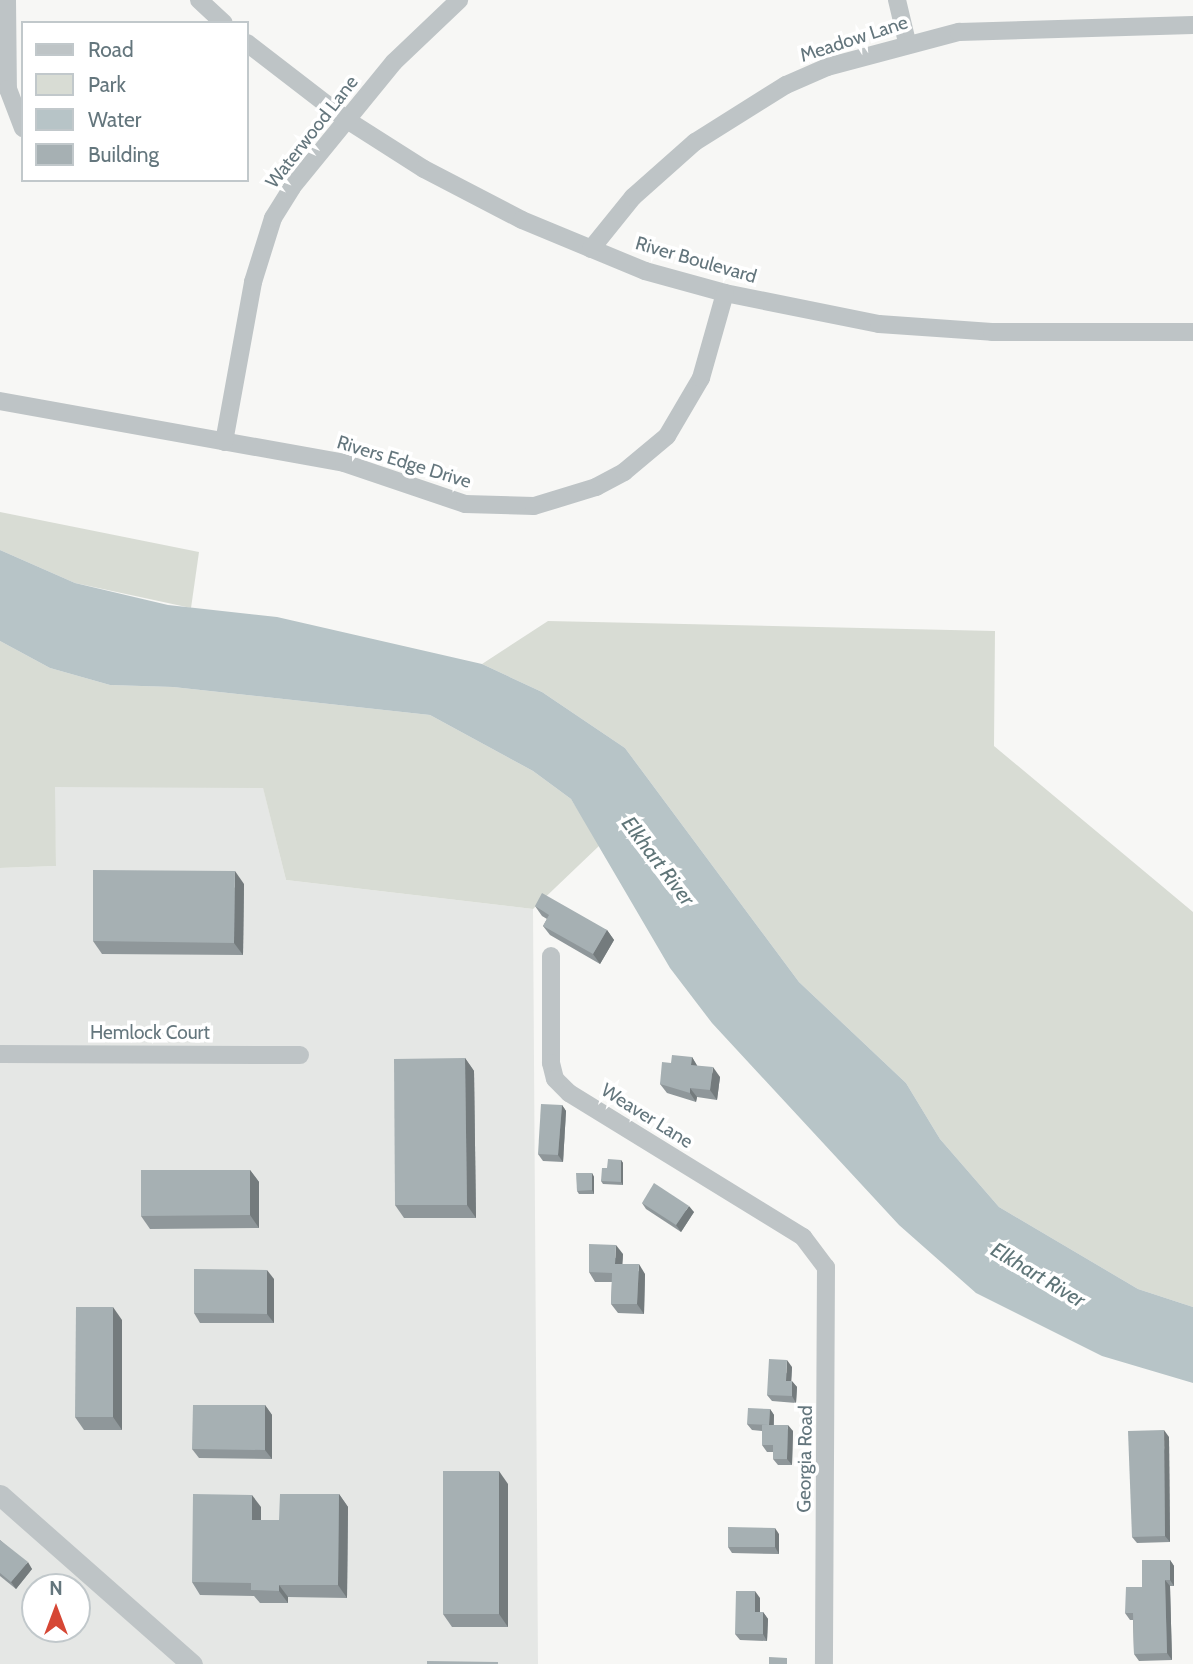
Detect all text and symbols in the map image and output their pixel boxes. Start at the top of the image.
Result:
street label: Meadow Lane [797,11,911,67]
legend [21,21,248,182]
text: Road [88,37,134,62]
street label: Waterwood Lane [261,71,363,193]
text: Park [88,72,126,97]
text: Water [88,107,141,132]
text: Building [88,142,159,167]
street label: River Boulevard [633,232,759,288]
street label: Rivers Edge Drive [334,431,474,493]
water label: Elkhart River [616,811,700,911]
street label: Hemlock Court [90,1022,210,1044]
street label: Weaver Lane [597,1079,697,1153]
water label: Elkhart River [986,1237,1090,1313]
street label: Georgia Road [793,1405,817,1513]
north arrow [21,1573,91,1643]
text: N [49,1577,63,1600]

